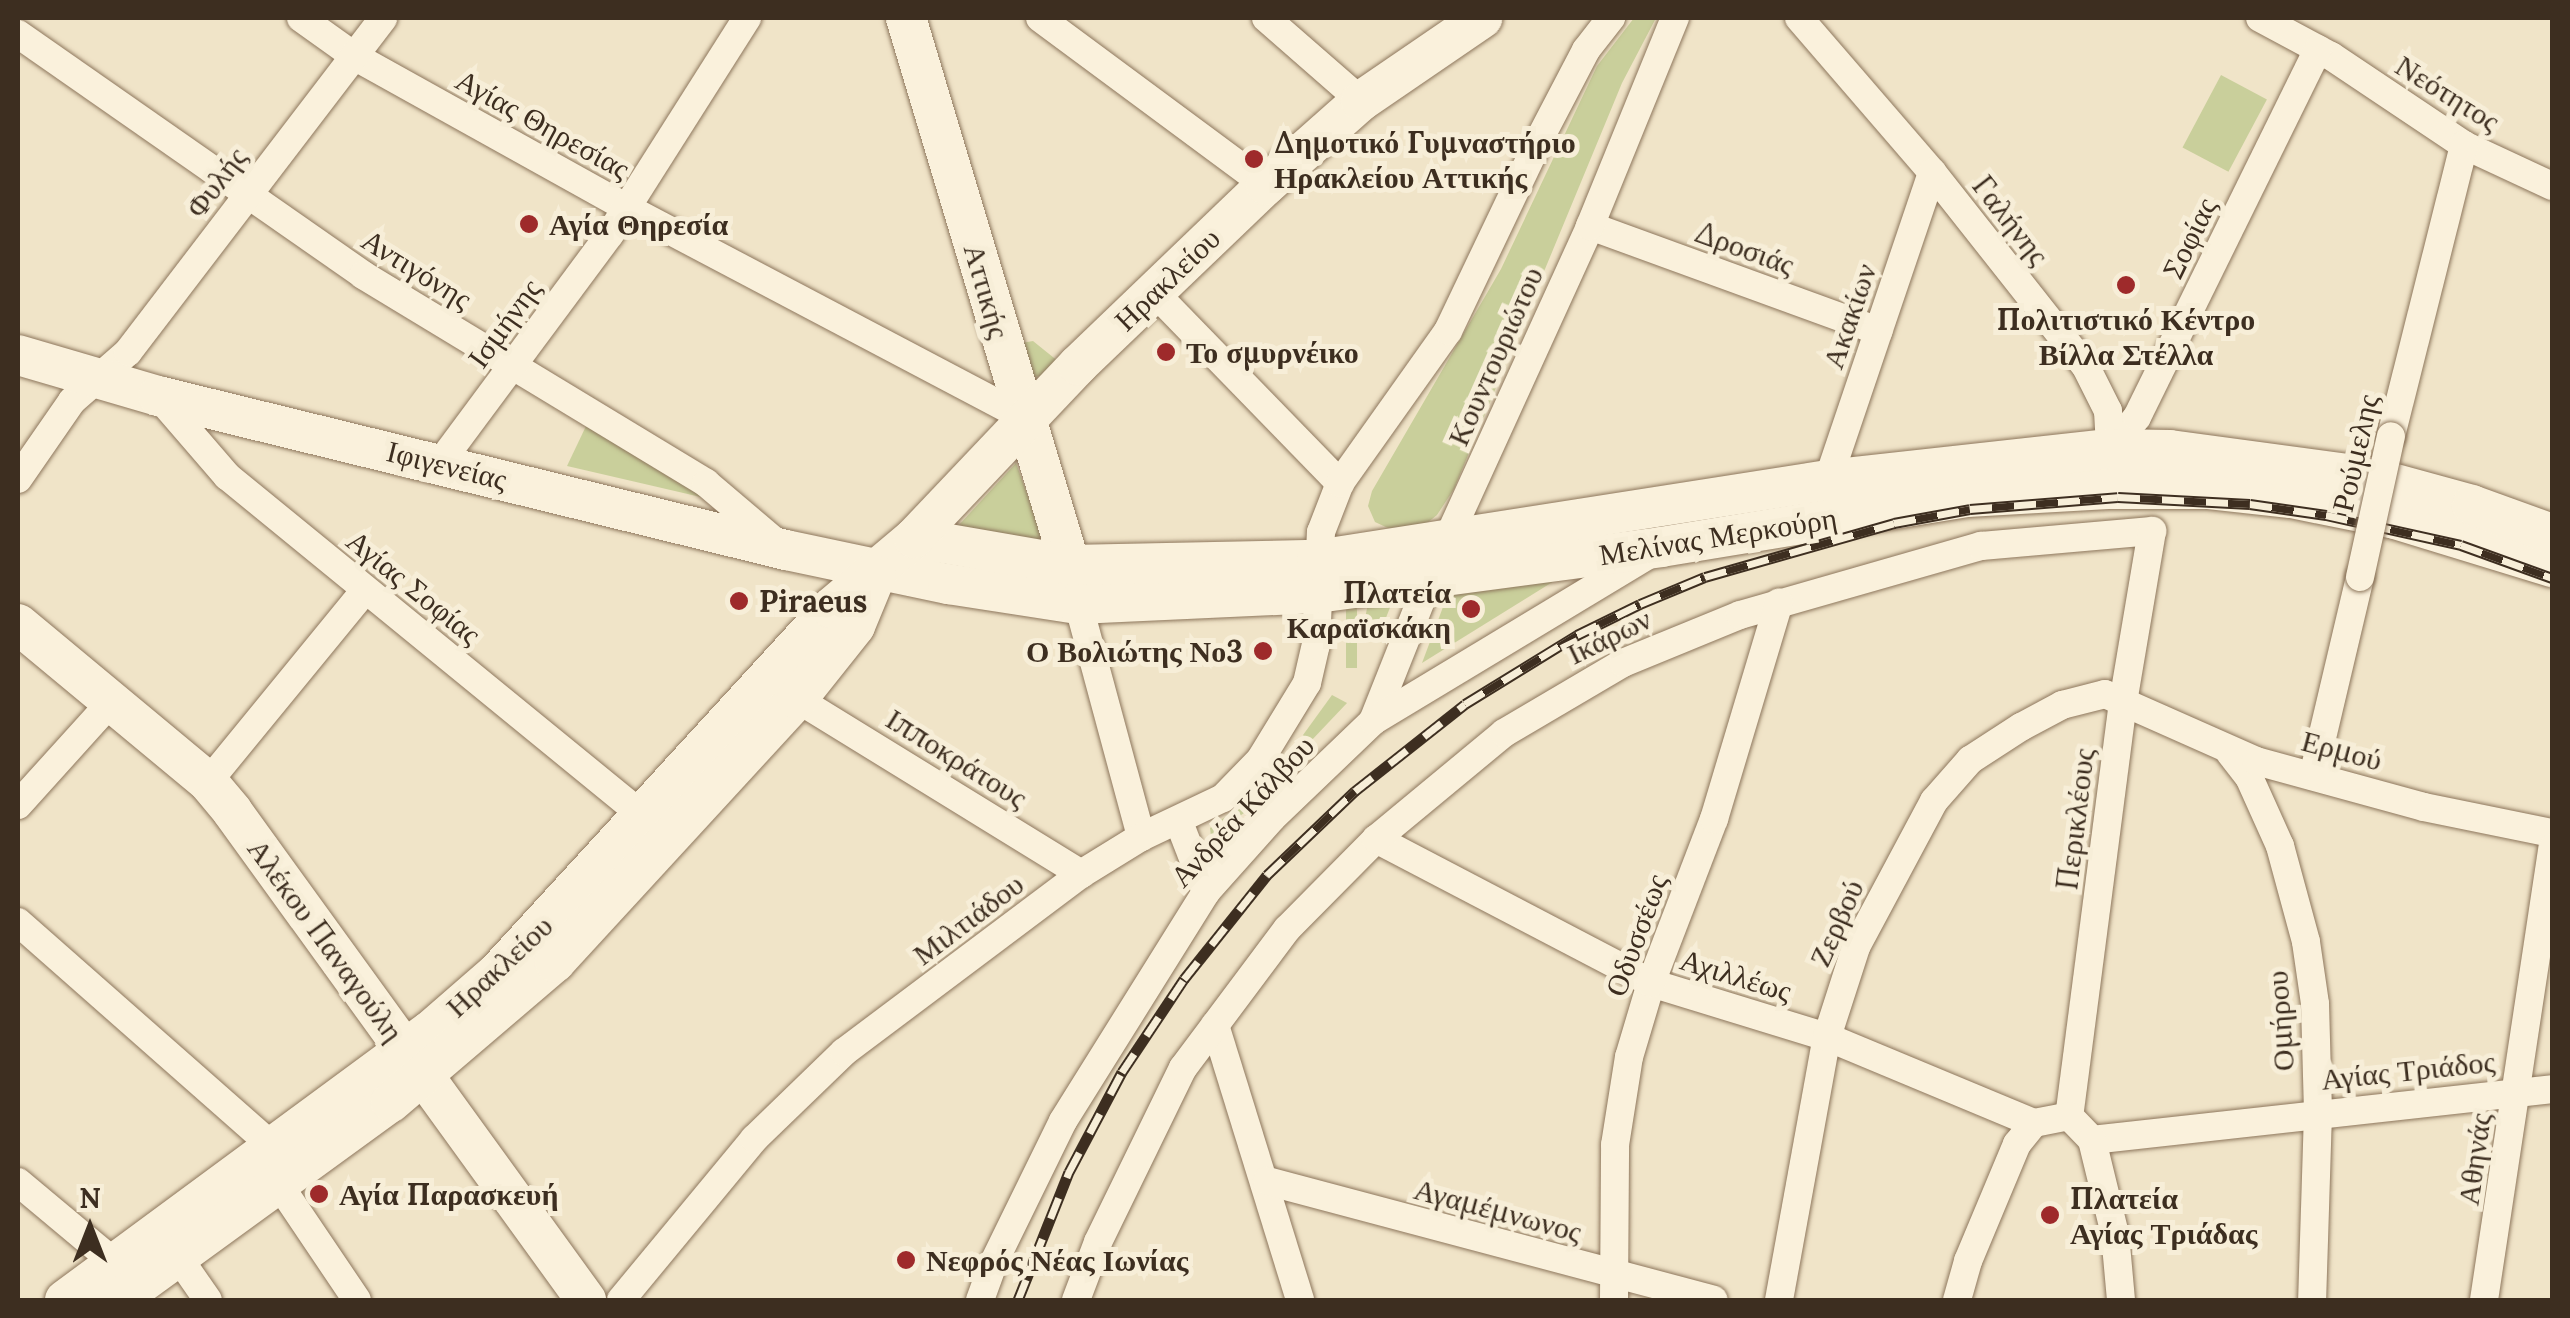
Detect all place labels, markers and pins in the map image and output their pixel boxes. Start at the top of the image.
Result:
place label: Δημοτικό Γυμναστήριο Ηρακλείου Αττικής [1274,124,1576,194]
marker: Δημοτικό Γυμναστήριο Ηρακλείου Αττικής [1243,148,1265,170]
place label: Αγία Θηρεσία [549,206,728,242]
marker: Αγία Θηρεσία [518,213,540,235]
marker: Πολιτιστικό Κέντρο Βίλλα Στέλλα [2115,274,2137,296]
place label: Πολιτιστικό Κέντρο Βίλλα Στέλλα [1997,301,2255,372]
place label: Το σμυρνέικο [1186,334,1359,370]
marker: Το σμυρνέικο [1155,341,1177,363]
place label: Πλατεία Καραϊσκάκη [1287,574,1451,644]
place label: Piraeus [759,583,867,619]
marker: Piraeus [728,590,750,612]
marker: Πλατεία Καραϊσκάκη [1460,598,1482,620]
place label: Ο Βολιώτης Νο3 [1026,633,1243,669]
marker: Ο Βολιώτης Νο3 [1252,640,1274,662]
place label: Αγία Παρασκευή [339,1176,558,1212]
place label: Πλατεία Αγίας Τριάδας [2070,1180,2257,1250]
marker: Αγία Παρασκευή [308,1183,330,1205]
marker: Πλατεία Αγίας Τριάδας [2039,1204,2061,1226]
place label: Νεφρός Νέας Ιωνίας [926,1242,1188,1278]
marker: Νεφρός Νέας Ιωνίας [895,1249,917,1271]

